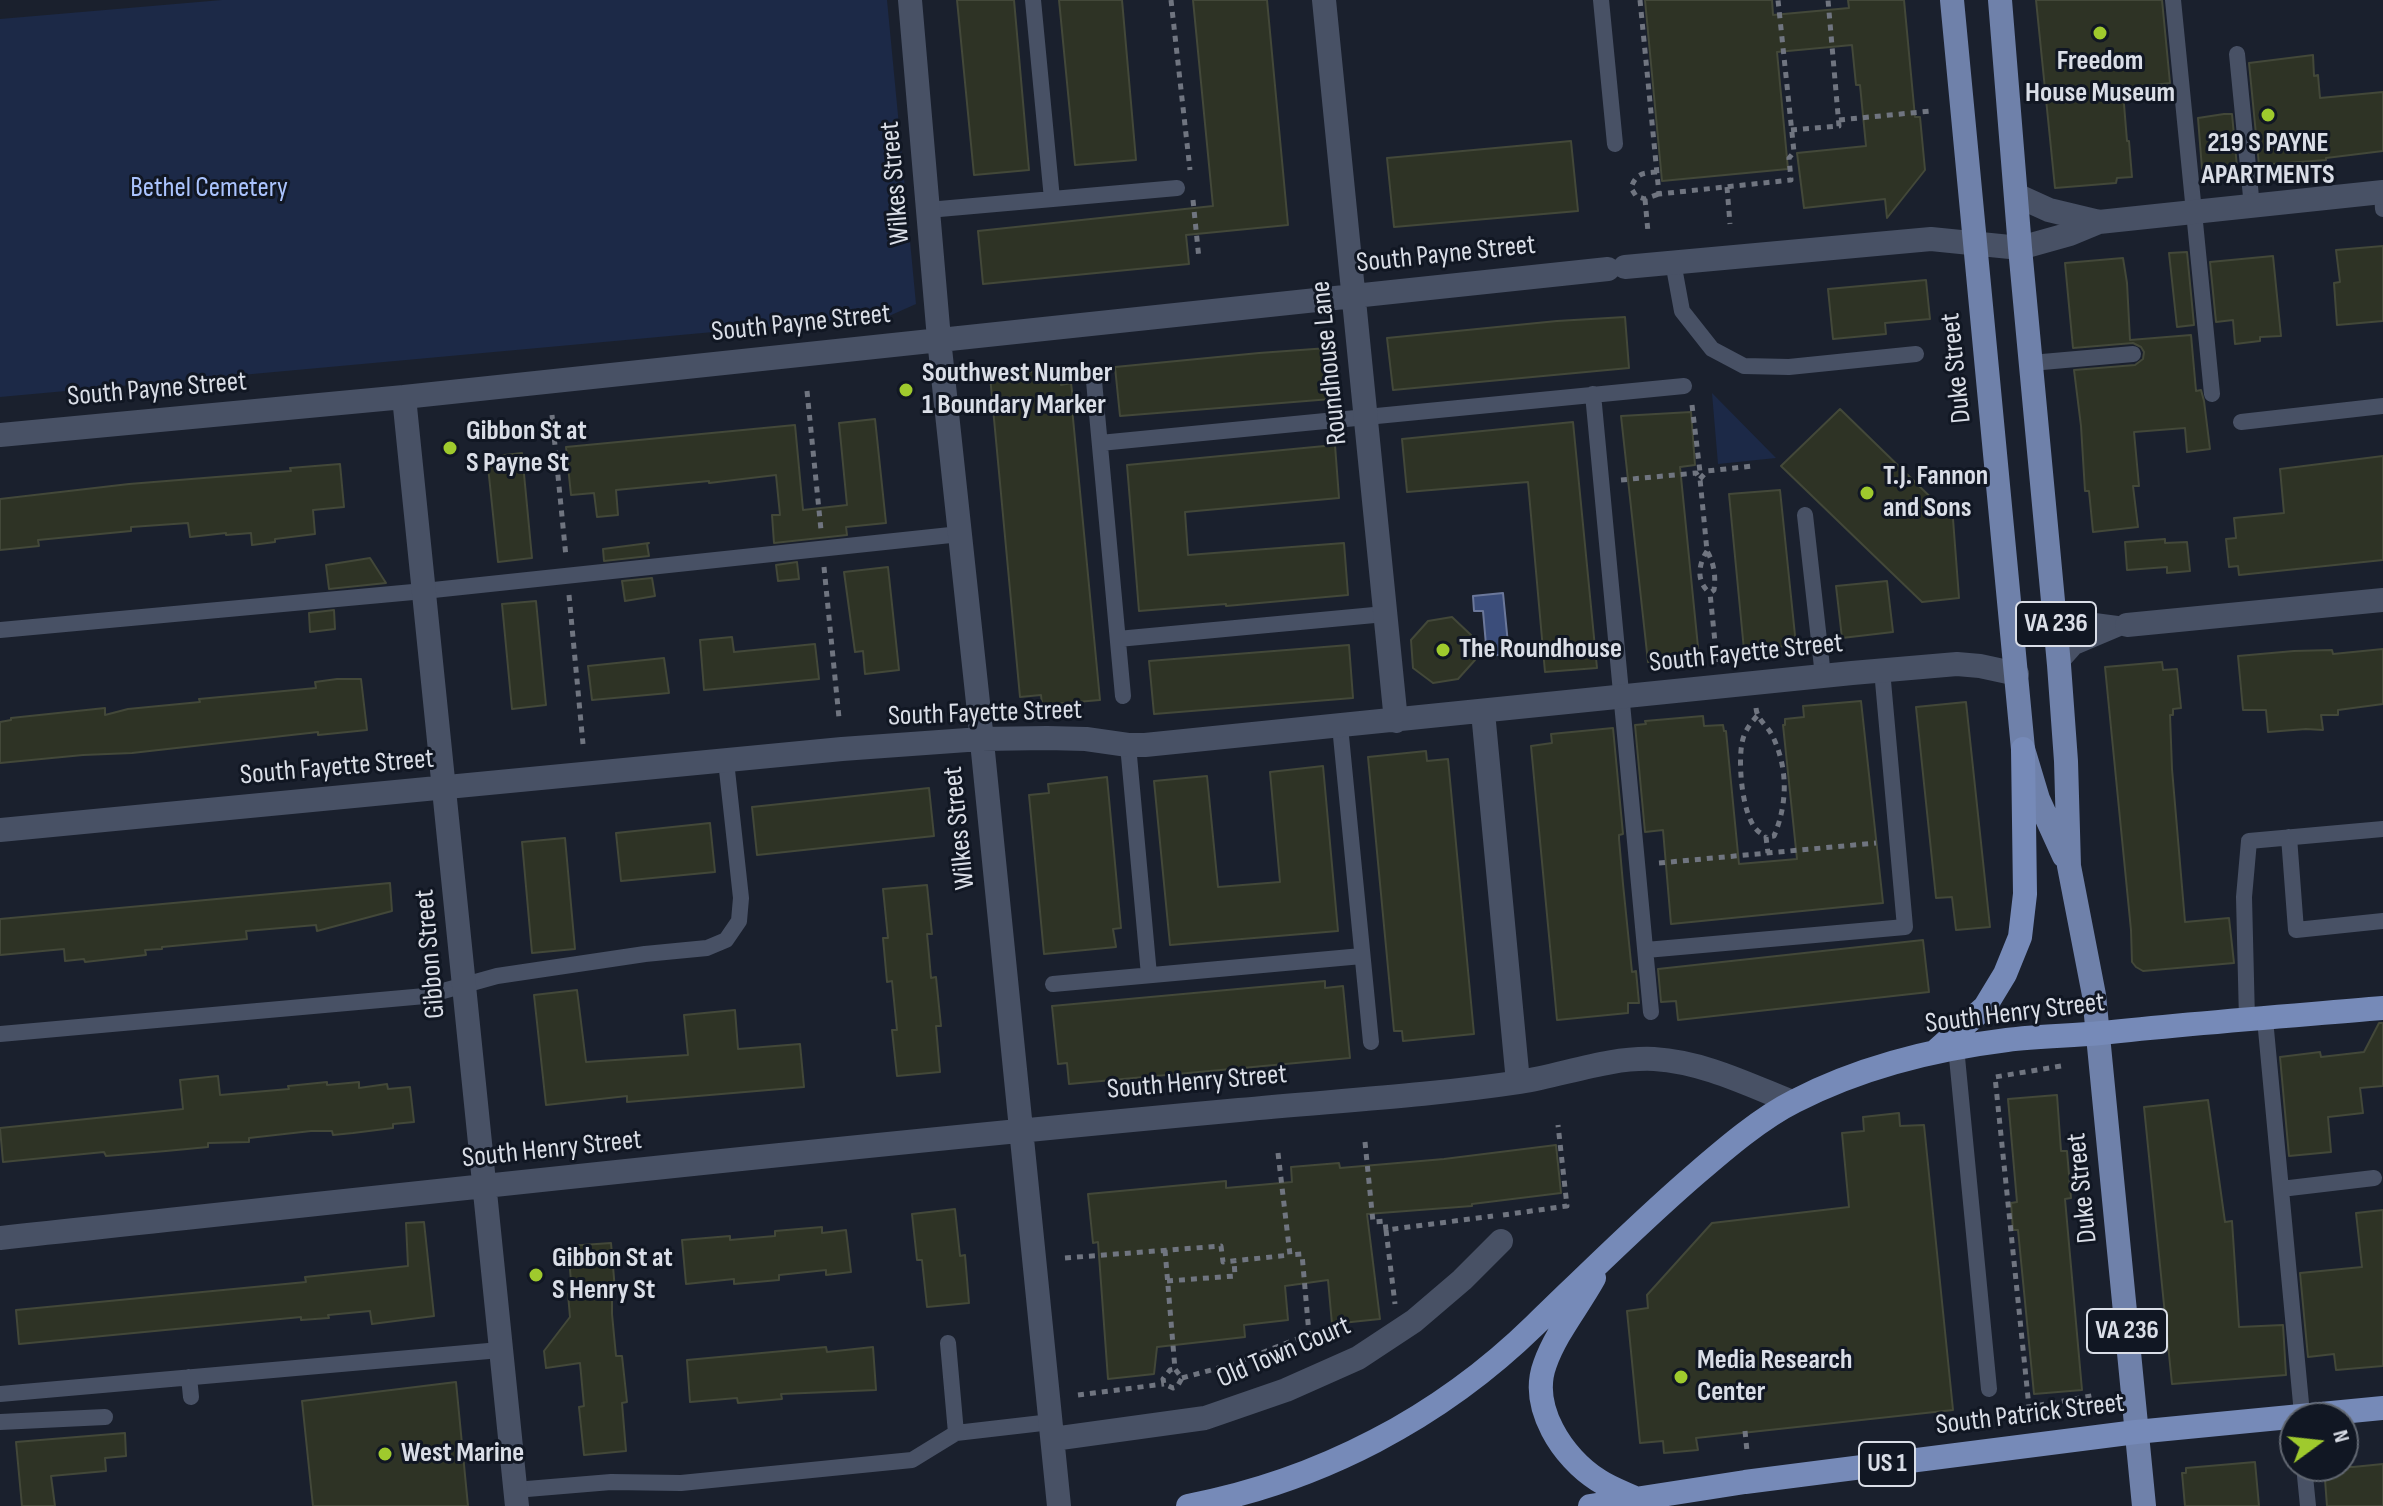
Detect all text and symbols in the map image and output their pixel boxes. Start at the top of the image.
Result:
marker: Freedom House Museum [2091,24,2109,42]
place label: Freedom House Museum [2025,45,2175,111]
marker: 219 S PAYNE APARTMENTS [2259,106,2277,124]
street label: Wilkes Street [874,120,918,246]
place label: 219 S PAYNE APARTMENTS [2201,127,2335,193]
park label: Bethel Cemetery [130,172,288,206]
street label: South Payne Street [1355,229,1537,281]
street label: Roundhouse Lane [1305,279,1355,447]
street label: South Payne Street [710,298,892,350]
street label: Duke Street [1935,311,1979,425]
place label: Southwest Number 1 Boundary Marker [922,357,1112,423]
street label: South Payne Street [66,365,248,415]
marker: Southwest Number 1 Boundary Marker [897,381,915,399]
place label: Gibbon St at S Payne St [466,415,587,481]
marker: Gibbon St at S Payne St [441,439,459,457]
place label: T.J. Fannon and Sons [1883,460,1988,526]
marker: T.J. Fannon and Sons [1858,484,1876,502]
road number: VA 236 [2016,602,2096,646]
street label: South Fayette Street [1648,627,1844,681]
place label: The Roundhouse [1459,633,1622,667]
marker: The Roundhouse [1434,641,1452,659]
street label: South Fayette Street [887,694,1083,734]
street label: South Fayette Street [239,743,435,793]
street label: Wilkes Street [937,765,983,891]
street label: Gibbon Street [409,888,453,1020]
street label: South Henry Street [1923,986,2107,1042]
street label: South Henry Street [1106,1058,1288,1108]
street label: South Henry Street [461,1124,643,1176]
street label: Duke Street [2061,1131,2105,1245]
place label: Gibbon St at S Henry St [552,1242,673,1308]
marker: Gibbon St at S Henry St [527,1266,545,1284]
road number: VA 236 [2087,1309,2167,1353]
street label: Old Town Court [1212,1310,1356,1396]
place label: Media Research Center [1697,1344,1853,1410]
marker: Media Research Center [1672,1368,1690,1386]
street label: South Patrick Street [1934,1387,2126,1443]
north arrow [2279,1402,2359,1482]
text: N [2326,1427,2355,1445]
place label: West Marine [401,1437,524,1471]
road number: US 1 [1859,1442,1915,1486]
marker: West Marine [376,1445,394,1463]

